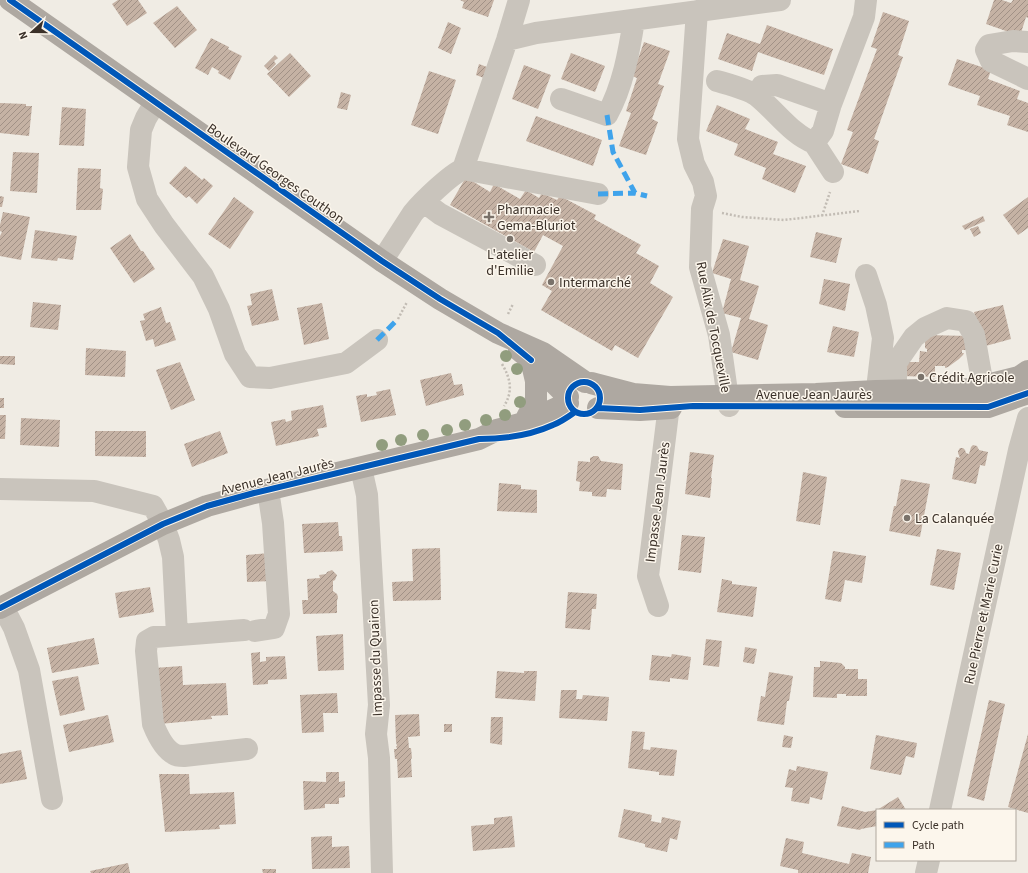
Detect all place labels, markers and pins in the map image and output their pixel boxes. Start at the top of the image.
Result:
place label: Pharmacie Gema-Bluriot [497,200,576,236]
marker: Pharmacie Gema-Bluriot [484,212,494,222]
marker: L'atelier d'Emilie [505,234,515,244]
place label: L'atelier d'Emilie [486,245,534,281]
place label: Intermarché [559,273,631,293]
marker: Intermarché [546,277,556,287]
place label: Crédit Agricole [929,368,1015,388]
marker: Crédit Agricole [916,372,926,382]
place label: La Calanquée [915,509,994,529]
marker: La Calanquée [902,513,912,523]

